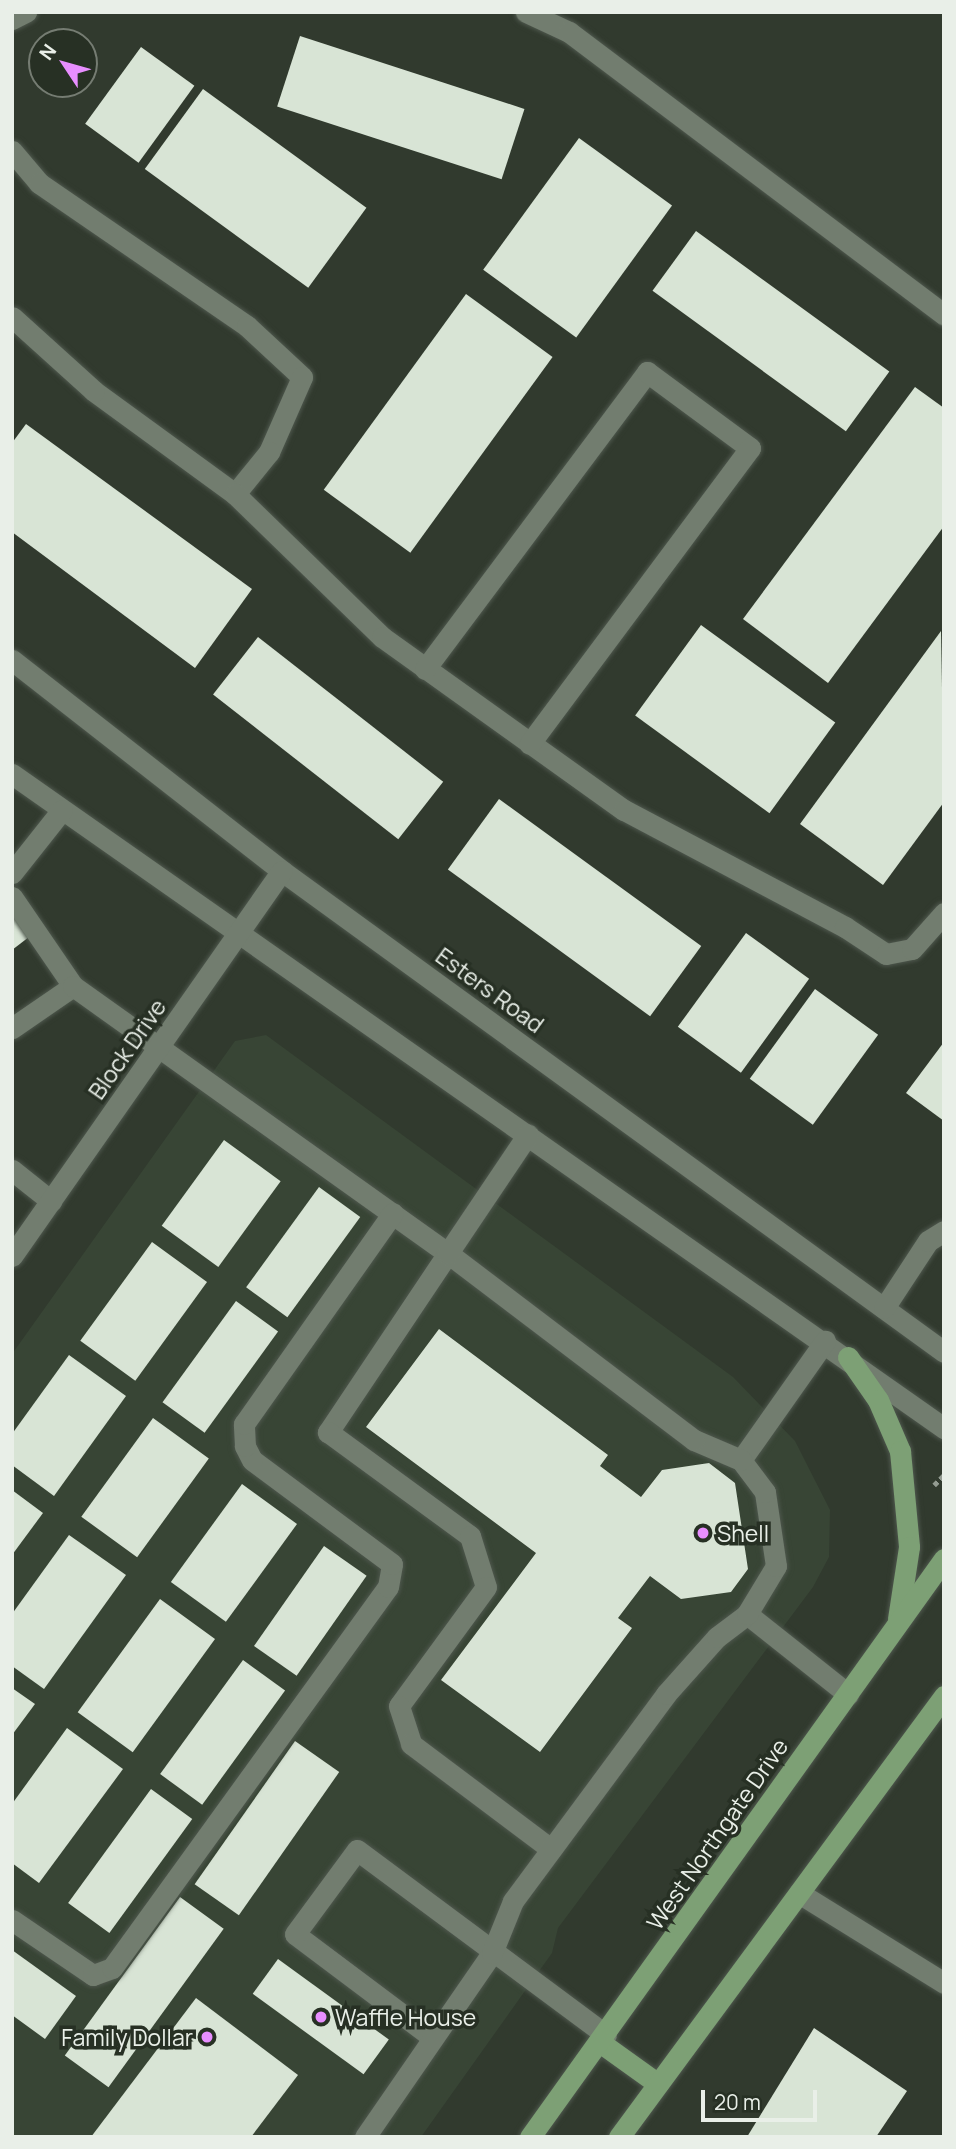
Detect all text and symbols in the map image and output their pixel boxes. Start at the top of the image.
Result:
north arrow [28,28,98,98]
text: N [33,39,62,65]
street label: Esters Road [431,942,549,1038]
street label: Block Drive [83,994,171,1104]
place label: Shell [717,1519,769,1547]
marker: Shell [695,1525,711,1541]
street label: West Northgate Drive [641,1733,793,1935]
place label: Waffle House [335,2003,476,2031]
marker: Waffle House [313,2009,329,2025]
place label: Family Dollar [61,2023,193,2051]
marker: Family Dollar [199,2029,215,2045]
scale bar [704,2076,820,2120]
text: 20 m [714,2088,761,2116]

